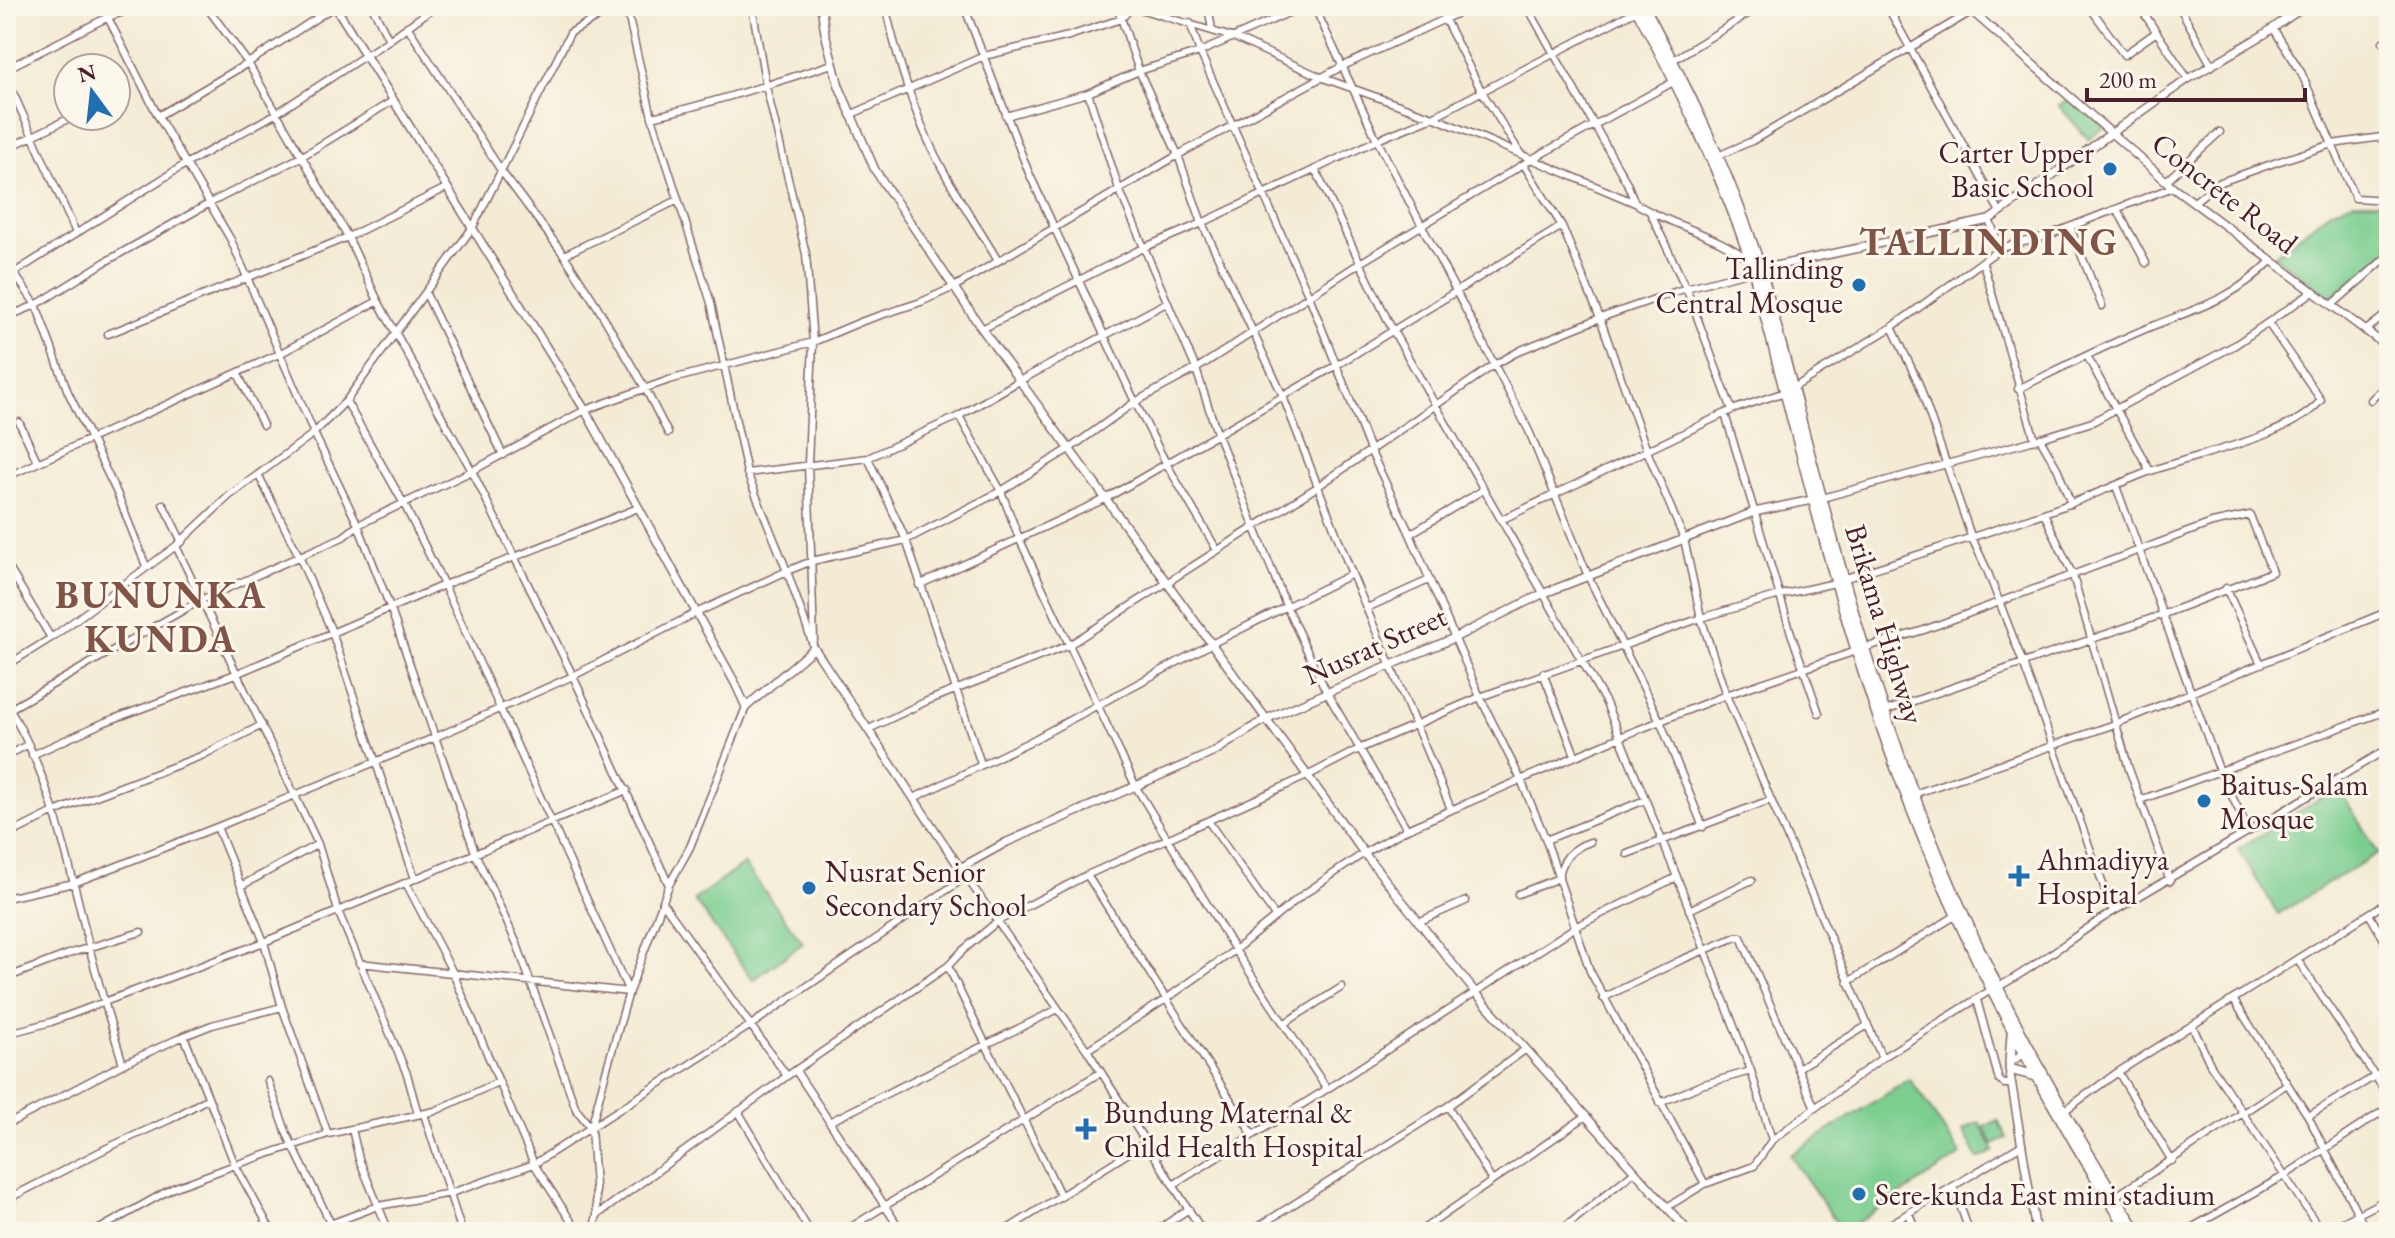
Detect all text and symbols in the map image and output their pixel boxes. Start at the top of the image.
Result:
north arrow [52,52,132,132]
scale bar [2087,52,2305,102]
text: N [75,57,99,89]
text: 200 m [2099,64,2157,95]
street label: Concrete Road [2144,124,2307,263]
place label: Carter Upper Basic School [1939,133,2094,206]
marker: Carter Upper Basic School [2101,160,2119,178]
district label: TALLINDING [1859,217,2119,266]
place label: Tallinding Central Mosque [1655,249,1844,322]
marker: Tallinding Central Mosque [1850,276,1868,294]
street label: Brikama Highway [1836,519,1934,729]
district label: BUNUNKA KUNDA [55,570,267,663]
street label: Nusrat Street [1297,596,1453,694]
place label: Baitus-Salam Mosque [2220,765,2369,838]
marker: Baitus-Salam Mosque [2195,792,2213,810]
place label: Ahmadiyya Hospital [2036,840,2169,913]
place label: Nusrat Senior Secondary School [825,852,1027,925]
marker: Ahmadiyya Hospital [2008,865,2030,887]
marker: Nusrat Senior Secondary School [800,879,818,897]
place label: Bundung Maternal & Child Health Hospital [1104,1093,1363,1166]
marker: Bundung Maternal & Child Health Hospital [1075,1118,1097,1140]
place label: Sere-kunda East mini stadium [1875,1175,2215,1214]
marker: Sere-kunda East mini stadium [1850,1185,1868,1203]

